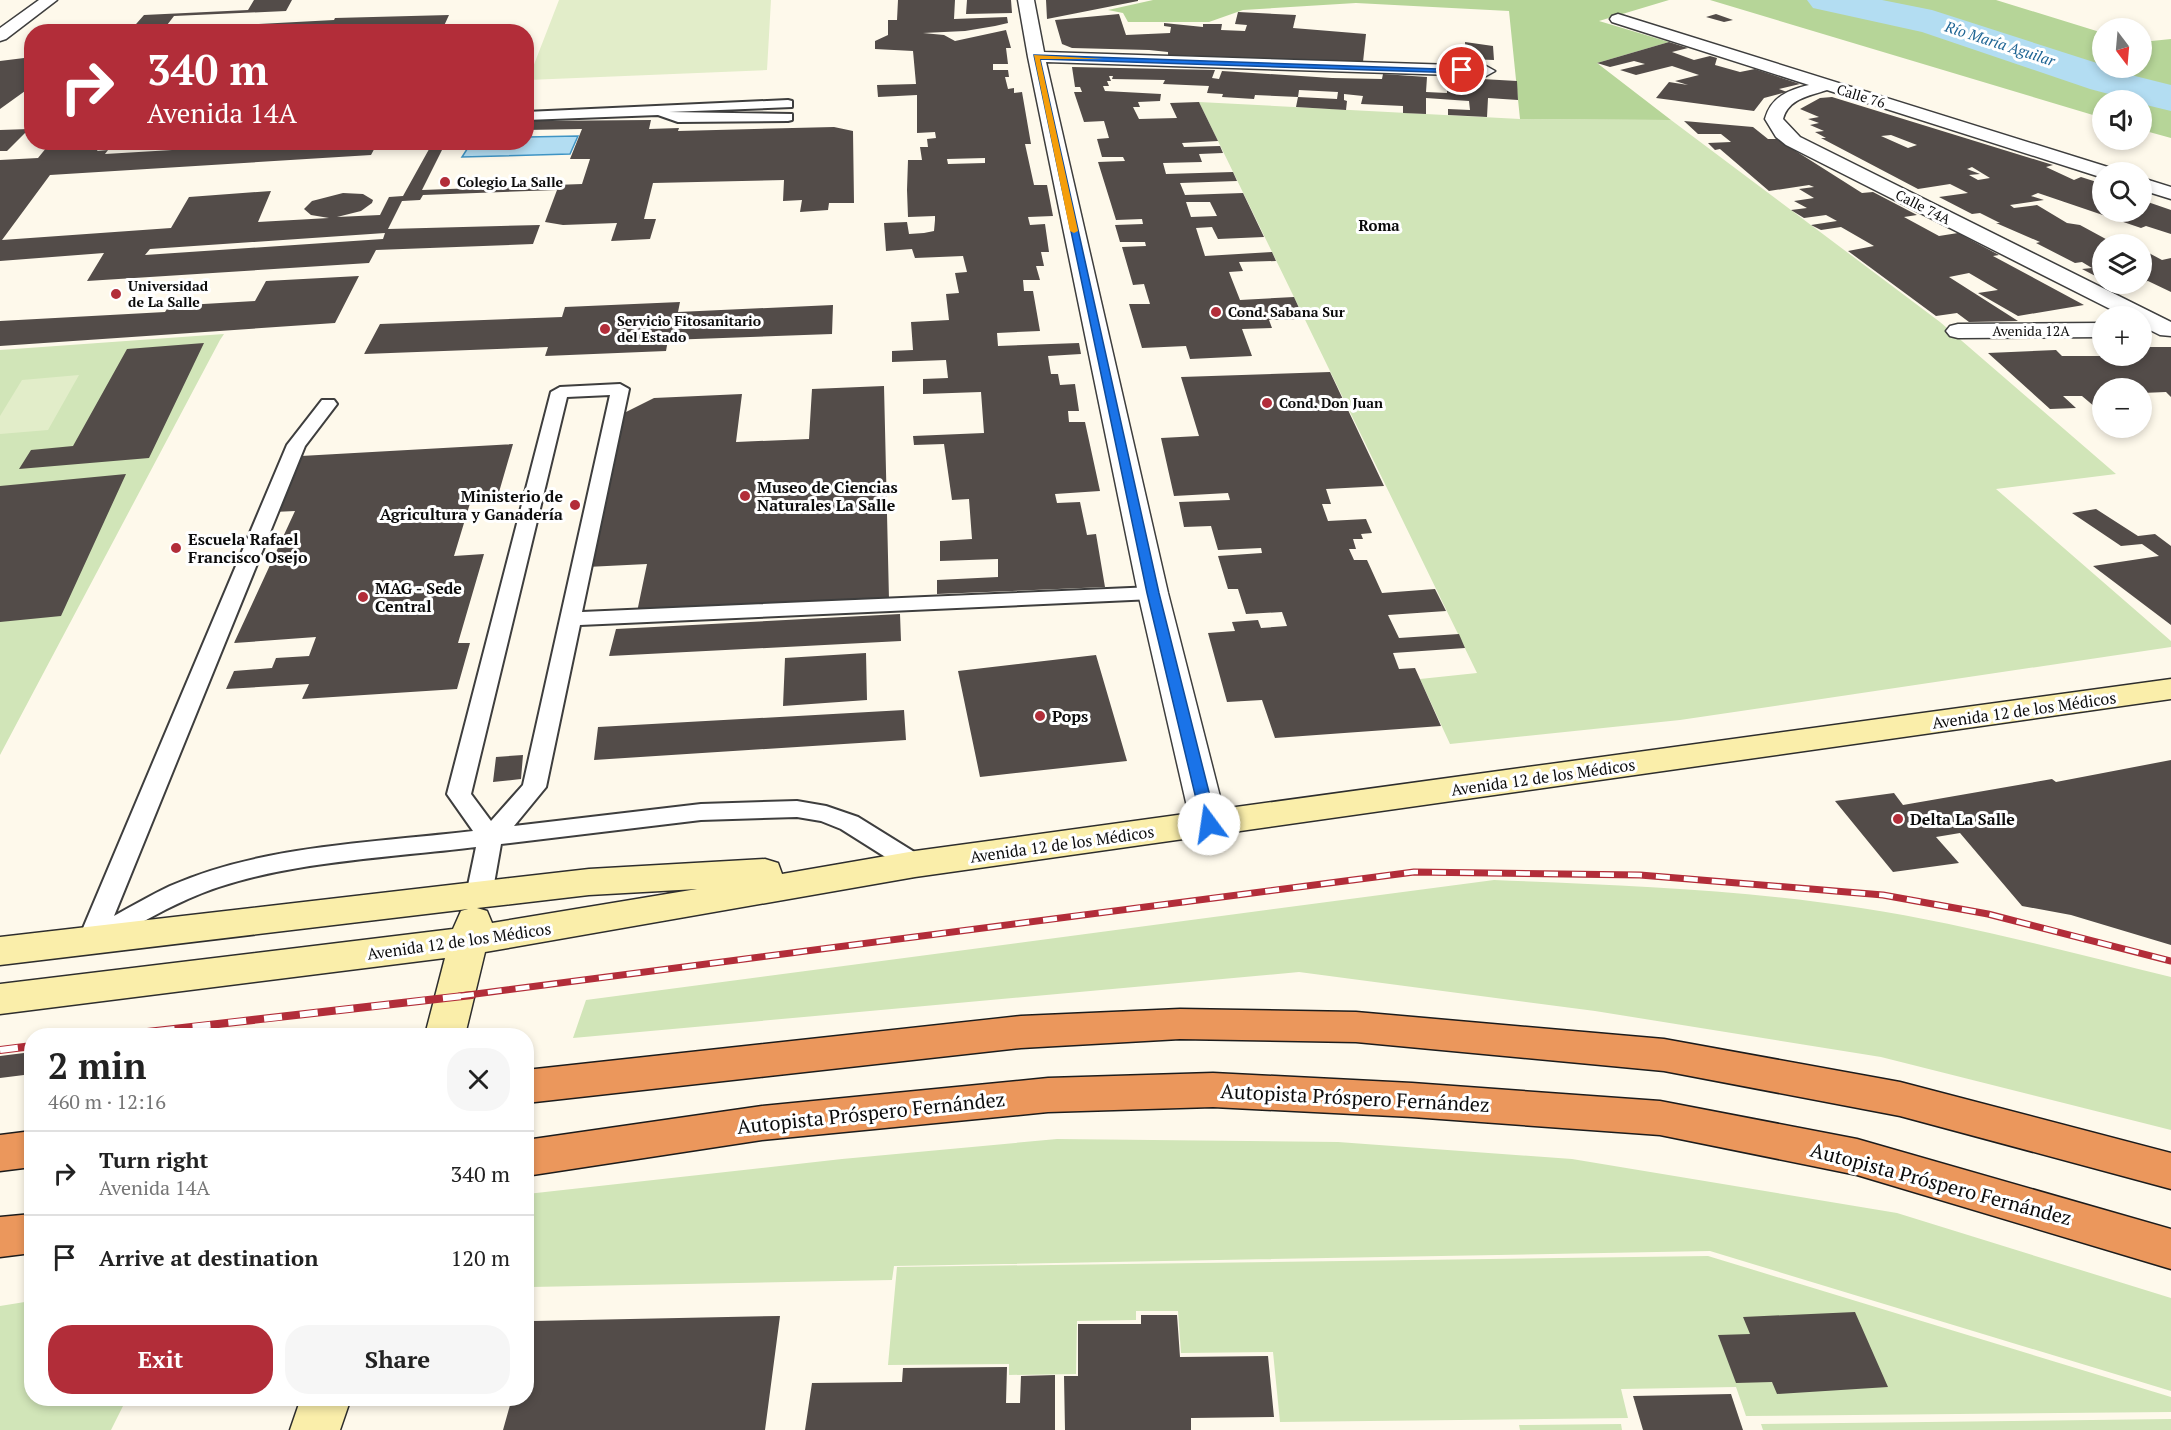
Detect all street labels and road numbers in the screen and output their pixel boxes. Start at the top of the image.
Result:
street label: Calle 76 [1835,79,1888,112]
street label: Calle 74A [1892,185,1954,229]
street label: Avenida 12A [1992,321,2070,340]
street label: Avenida 12 de los Médicos [1931,686,2118,734]
street label: Avenida 12 de los Médicos [1450,753,1637,801]
street label: Avenida 12 de los Médicos [969,820,1156,868]
street label: Avenida 12 de los Médicos [366,917,553,965]
street label: Autopista Próspero Fernández [1220,1077,1490,1118]
street label: Autopista Próspero Fernández [736,1085,1006,1140]
street label: Autopista Próspero Fernández [1807,1136,2075,1231]

